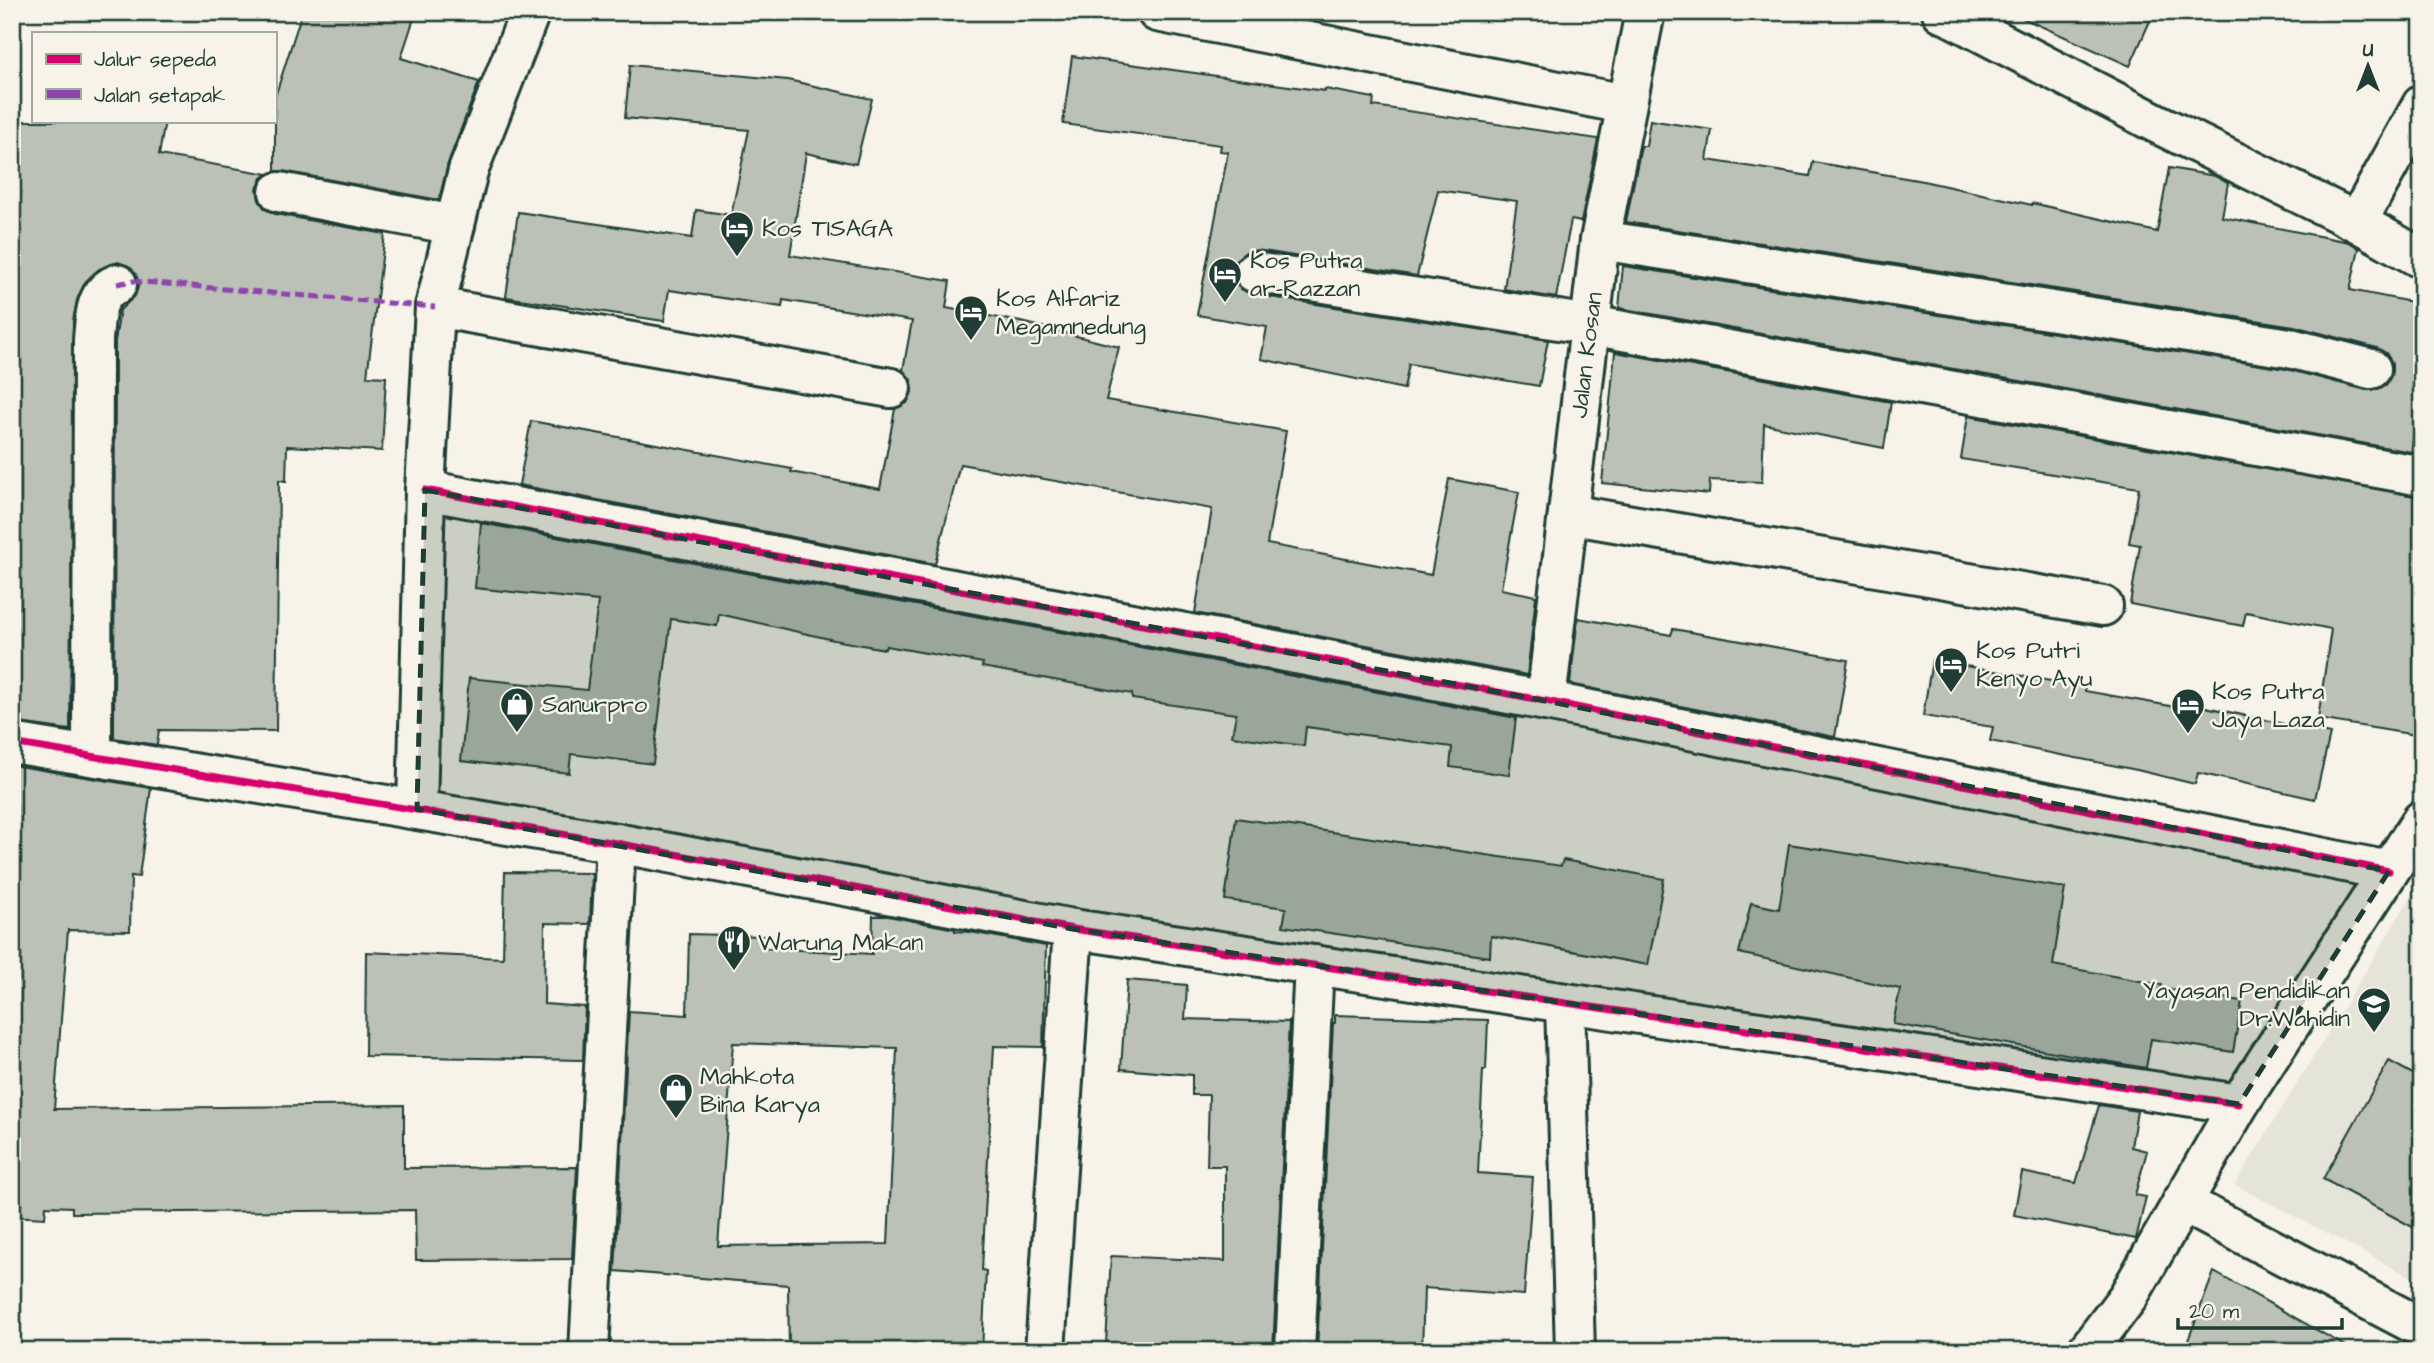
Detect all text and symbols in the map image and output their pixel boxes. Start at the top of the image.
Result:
legend [32,32,276,122]
north arrow [2332,32,2402,102]
text: U [2363,37,2374,64]
text: Jalur sepeda [94,45,216,75]
text: Jalan setapak [94,81,225,111]
hotel icon: Kos TISAGA [718,209,756,258]
place label: Kos TISAGA [762,212,893,246]
place label: Kos Putra ar-Razzan [1250,244,1362,306]
hotel icon: Kos Putra ar-Razzan [1206,255,1244,304]
place label: Kos Alfariz Megamnedung [996,282,1146,345]
street label: Jalan Kosan [1562,290,1612,420]
hotel icon: Kos Alfariz Megamnedung [952,293,990,342]
place label: Kos Putri Kenyo Ayu [1976,634,2093,697]
hotel icon: Kos Putri Kenyo Ayu [1932,645,1970,694]
place label: Kos Putra Jaya Laza [2212,675,2325,738]
shop icon: Sanurpro [498,685,536,734]
hotel icon: Kos Putra Jaya Laza [2169,686,2207,735]
place label: Sanurpro [542,688,648,722]
restaurant icon: Warung Makan [715,923,753,972]
place label: Warung Makan [758,926,923,961]
place label: Yayasan Pendidikan Dr.Wahidin [2143,974,2350,1036]
school or university icon: Yayasan Pendidikan Dr.Wahidin [2355,985,2393,1034]
place label: Mahkota Bina Karya [700,1060,820,1123]
shop icon: Mahkota Bina Karya [657,1071,695,1120]
scale bar [2178,1286,2343,1330]
text: 20 m [2189,1297,2240,1326]

